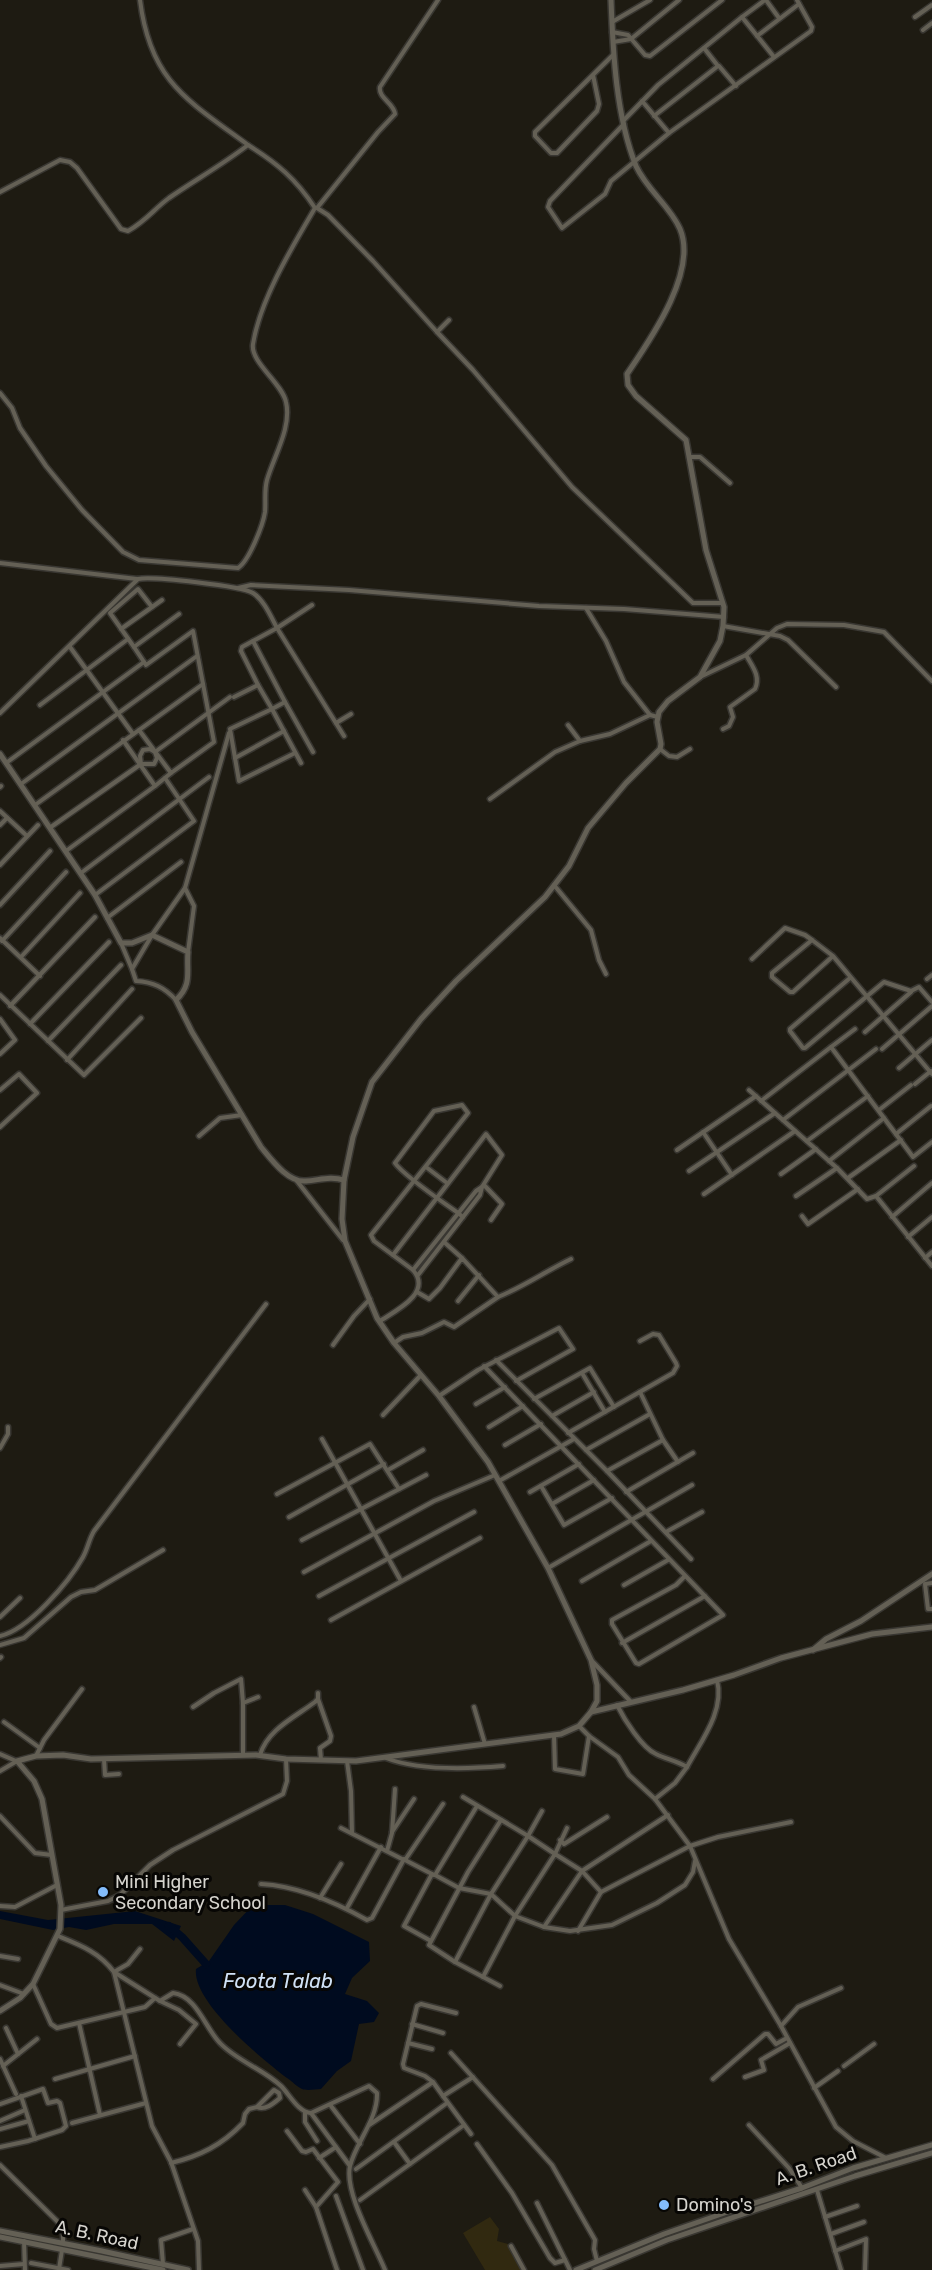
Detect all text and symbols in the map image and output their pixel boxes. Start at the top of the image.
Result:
place label: Mini Higher Secondary School [115,1871,266,1914]
marker: Mini Higher Secondary School [96,1885,110,1899]
water label: Foota Talab [223,1969,333,1993]
street label: A. B. Road [772,2142,860,2190]
place label: Domino's [676,2194,753,2216]
marker: Domino's [657,2198,671,2212]
street label: A. B. Road [53,2215,141,2255]

